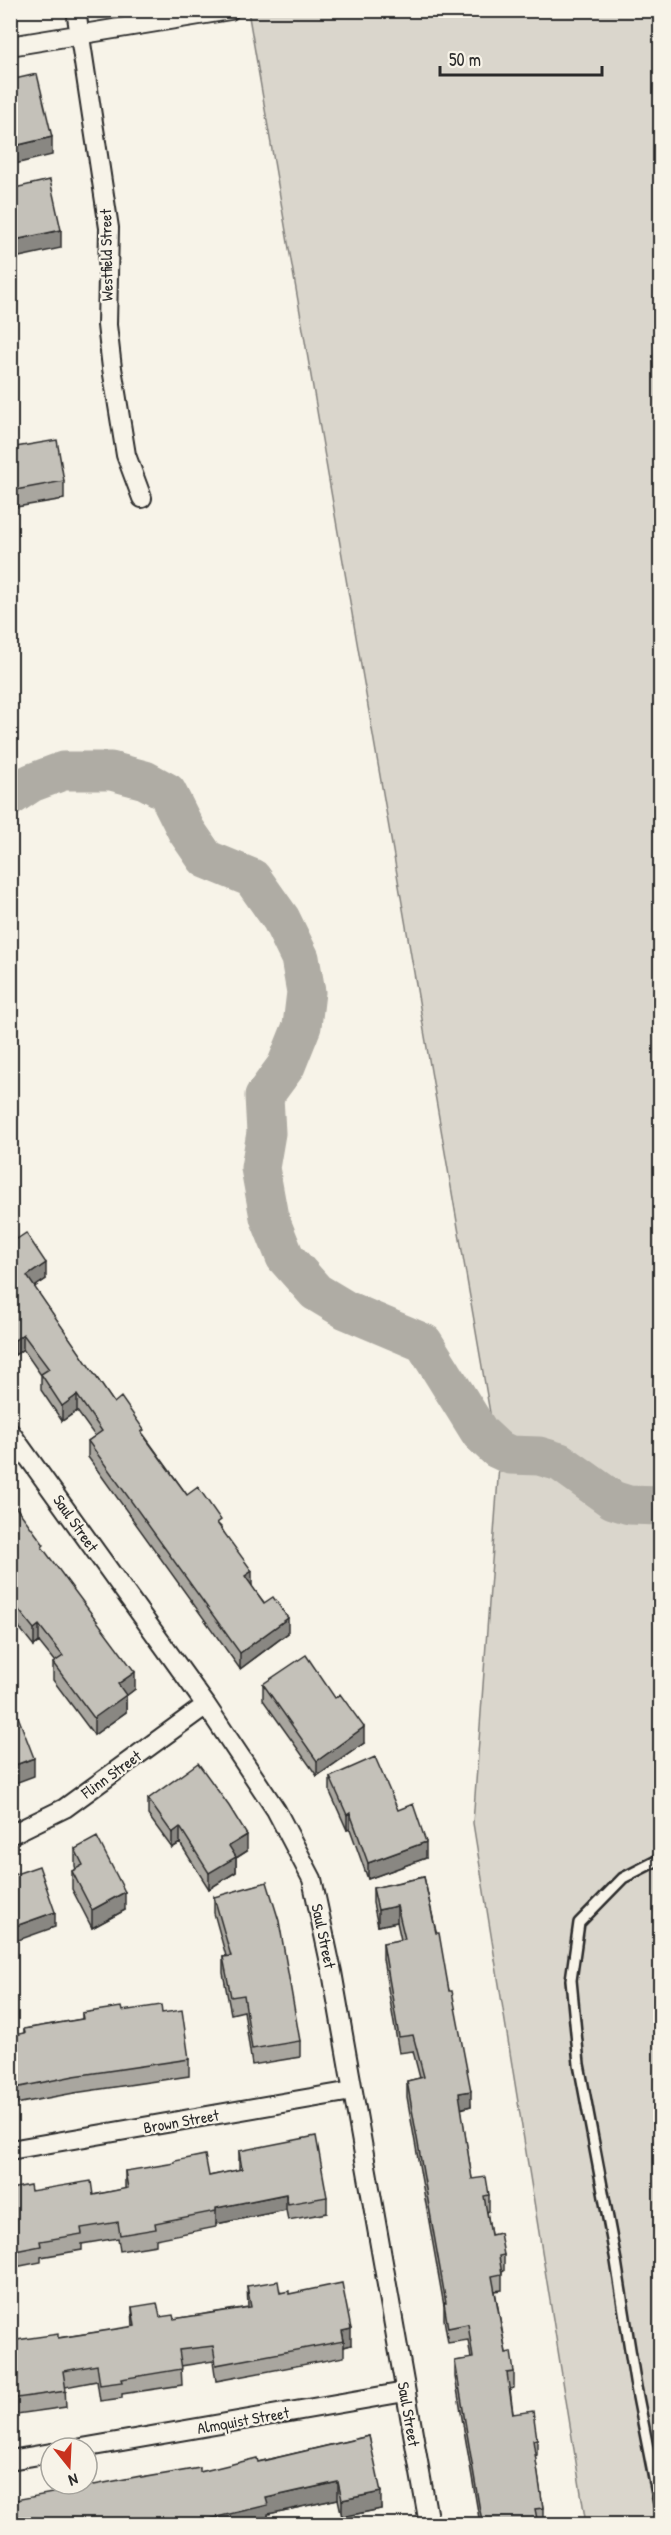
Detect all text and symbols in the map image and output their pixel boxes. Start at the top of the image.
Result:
scale bar [440,39,602,77]
text: 50 m [449,47,481,72]
street label: Westfield Street [94,208,118,301]
street label: Saul Street [48,1490,104,1556]
street label: Flinn Street [76,1744,146,1804]
street label: Saul Street [306,1902,342,1971]
street label: Brown Street [142,2103,221,2138]
street label: Saul Street [393,2380,426,2449]
street label: Almquist Street [195,2401,291,2439]
north arrow [39,2436,99,2496]
text: N [66,2468,81,2492]

